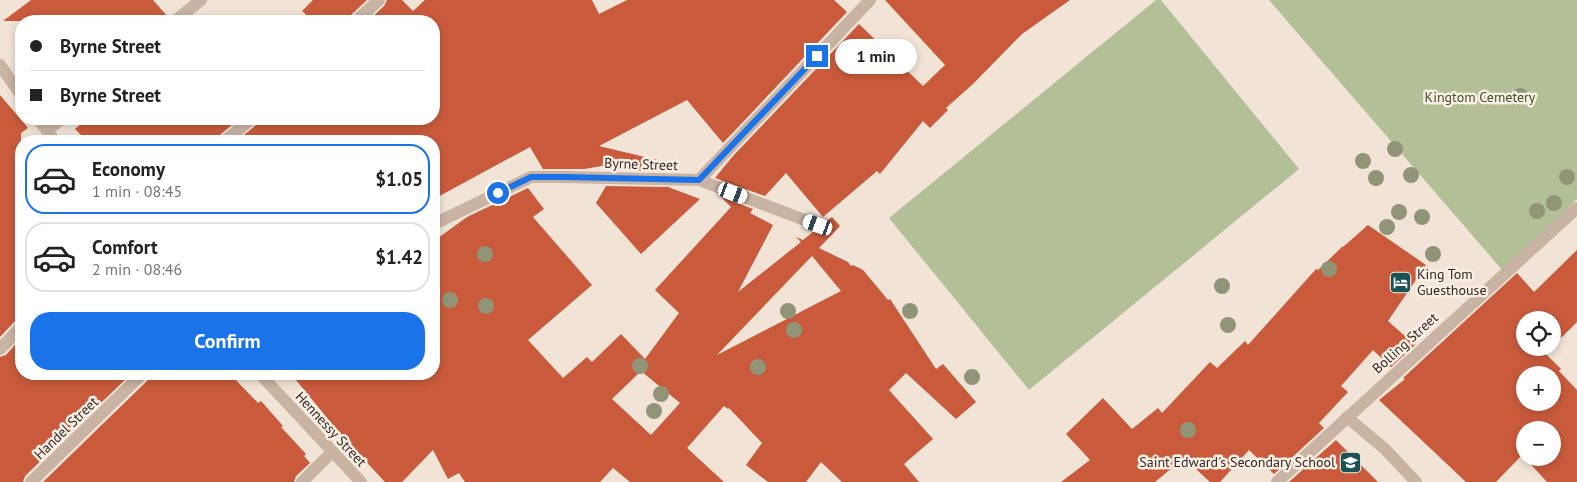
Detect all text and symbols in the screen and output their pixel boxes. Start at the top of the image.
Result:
text: Byrne Street [60,34,161,58]
callout: 1 min [834,38,917,74]
route end [806,45,828,67]
text: 1 min [856,46,896,66]
text: Byrne Street [60,83,161,107]
park label: Kingtom Cemetery [1425,88,1536,106]
street label: Byrne Street [604,154,678,174]
icon: car [32,157,77,202]
text: Economy [92,157,165,181]
text: $1.05 [375,167,423,191]
text: 1 min · 08:45 [92,181,182,201]
car [716,181,749,205]
route start [487,182,509,204]
car [801,213,834,237]
icon: car [32,235,77,280]
text: Comfort [92,235,158,259]
text: $1.42 [375,245,423,269]
text: 2 min · 08:46 [92,259,182,279]
place label: King Tom Guesthouse [1417,265,1487,299]
hotel icon: King Tom Guesthouse [1389,270,1413,294]
street label: Bolling Street [1368,309,1442,377]
map controls [1516,311,1561,466]
button: locate [1516,311,1561,356]
button: Confirm [30,312,425,370]
button: + [1516,366,1561,411]
street label: Hennessy Street [292,388,371,471]
street label: Handel Street [30,393,102,463]
button: − [1516,421,1561,466]
school or university icon: Saint Edward's Secondary School [1339,450,1363,474]
place label: Saint Edward's Secondary School [1139,453,1335,471]

